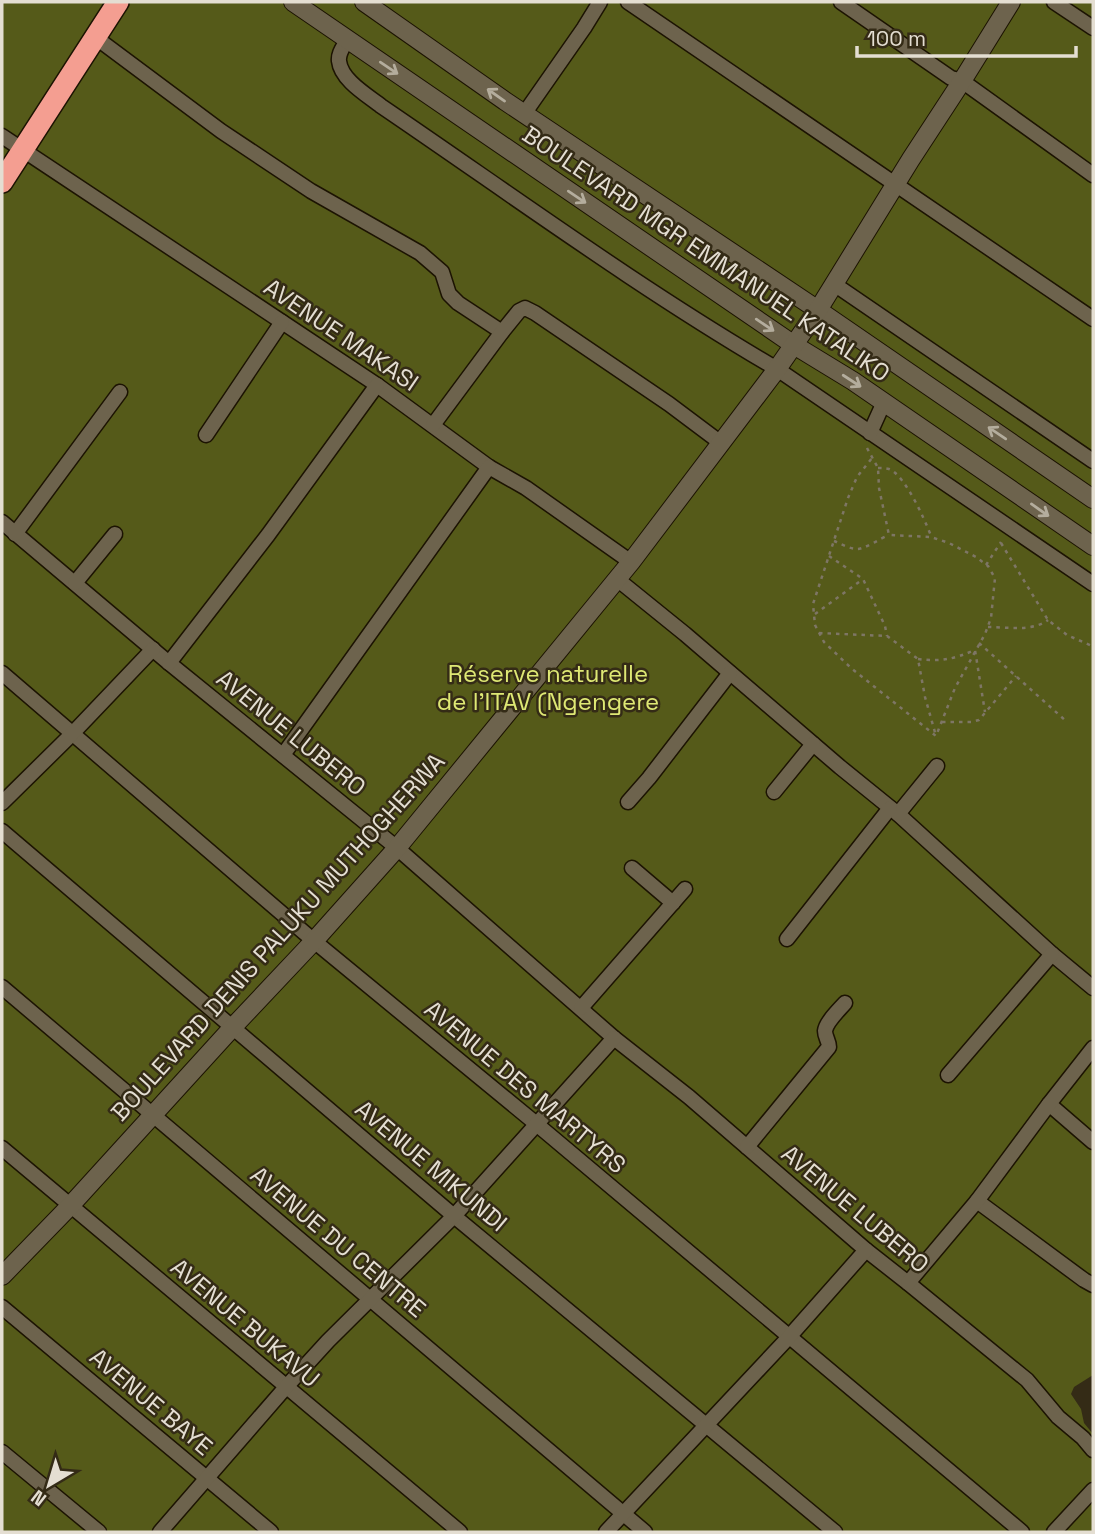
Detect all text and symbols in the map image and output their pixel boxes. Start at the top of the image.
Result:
scale bar [857,14,1076,58]
text: 100 m [867,25,926,52]
one-way arrow [379,61,398,76]
one-way arrow [487,88,506,102]
street label: BOULEVARD MGR EMMANUEL KATALIKO [516,119,896,389]
one-way arrow [567,190,586,204]
street label: AVENUE MAKASI [258,271,425,398]
one-way arrow [754,318,774,332]
one-way arrow [842,374,862,388]
one-way arrow [988,426,1007,440]
one-way arrow [1030,502,1049,517]
park label: Réserve naturelle de l'ITAV (Ngengere [437,658,659,717]
street label: AVENUE LUBERO [210,663,372,802]
street label: BOULEVARD DENIS PALUKU MUTHOGHERWA [104,746,451,1127]
street label: AVENUE DES MARTYRS [418,993,632,1180]
street label: AVENUE MIKUNDI [349,1093,514,1238]
street label: AVENUE LUBERO [775,1138,935,1279]
street label: AVENUE DU CENTRE [244,1159,432,1324]
street label: AVENUE BUKAVU [164,1251,326,1394]
street label: AVENUE BAYE [84,1341,219,1462]
north arrow [14,1450,84,1520]
text: N [26,1484,52,1512]

